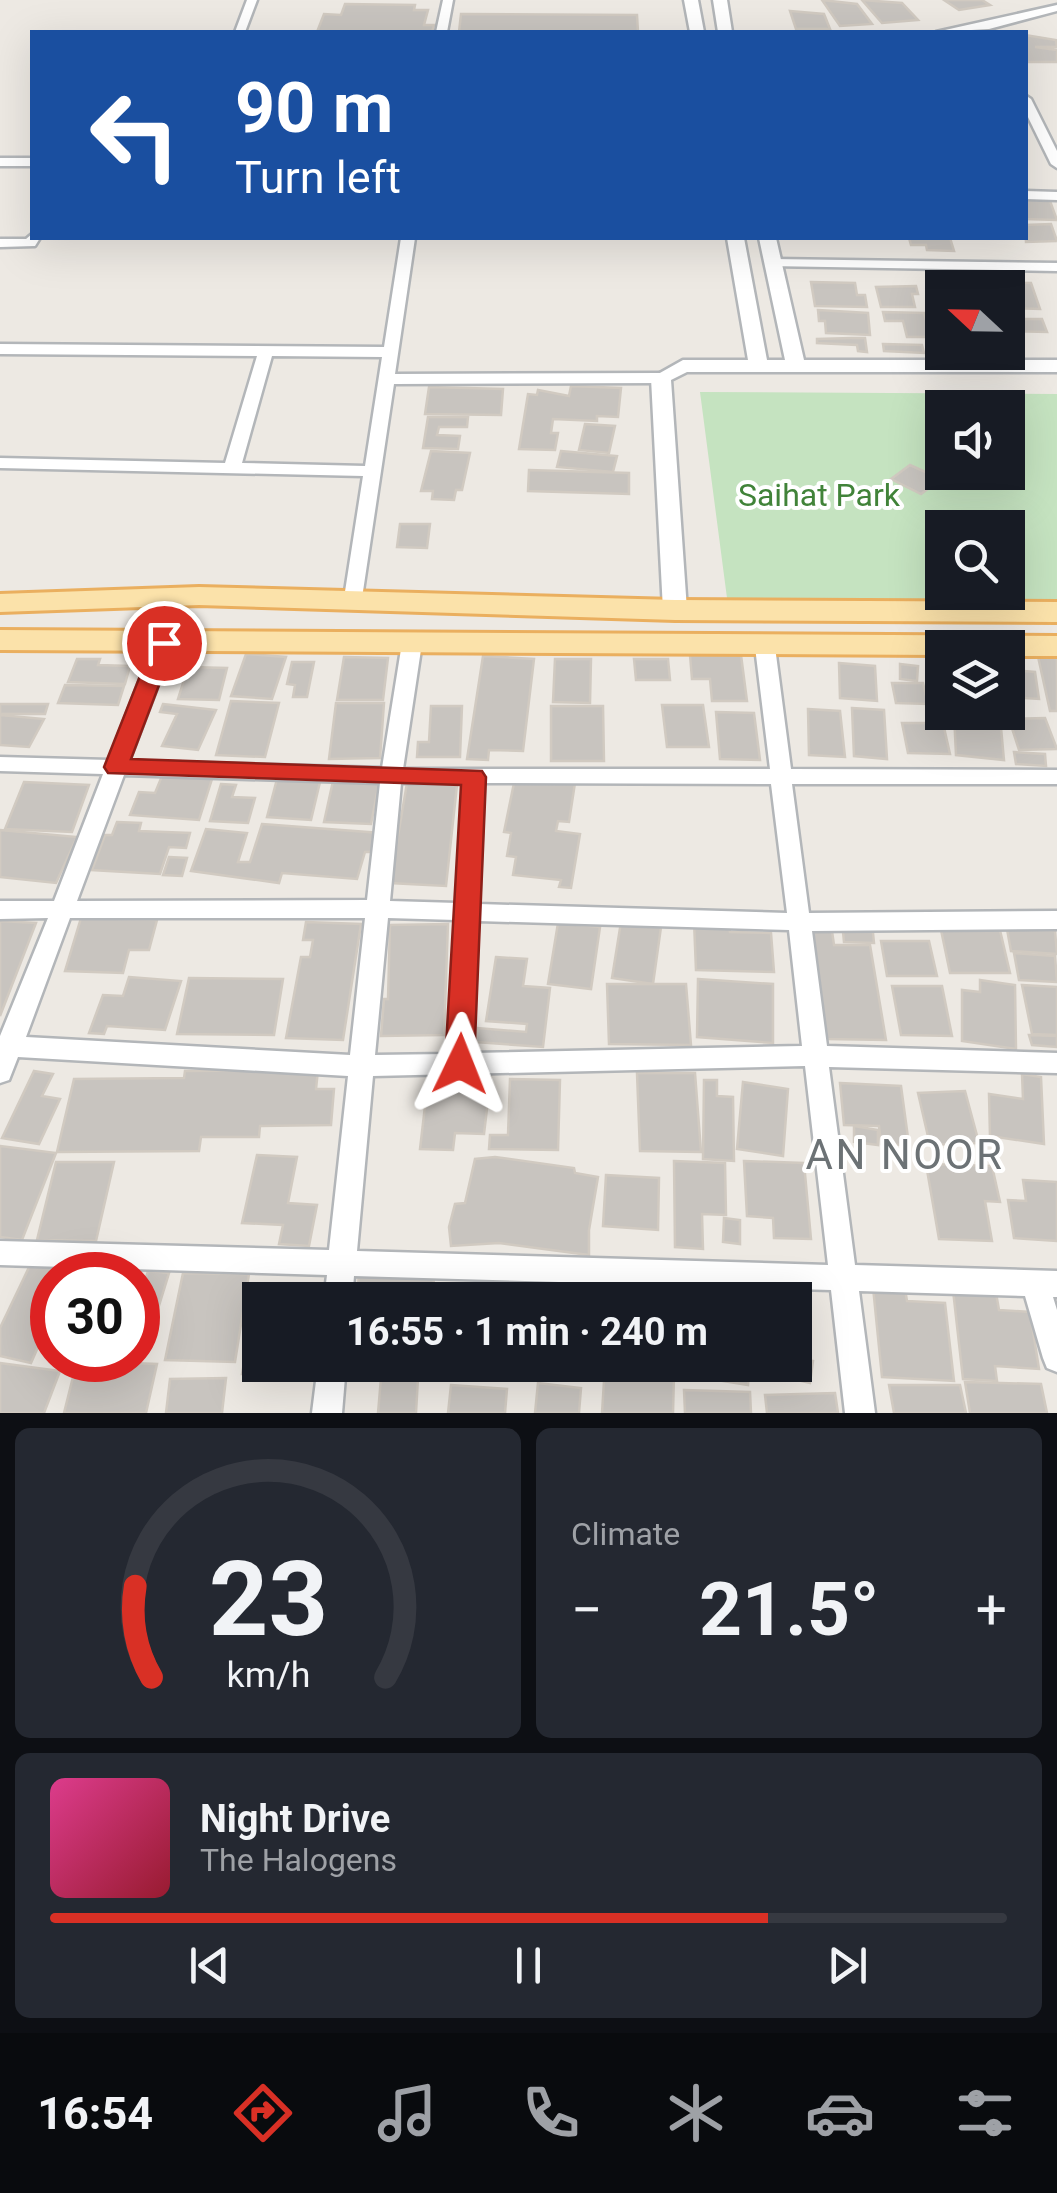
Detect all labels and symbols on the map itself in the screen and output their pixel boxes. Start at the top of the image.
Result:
north arrow [925,270,1025,370]
park label: Saihat Park [738,476,901,514]
pin [122,601,207,686]
position arrow [408,1012,512,1116]
district label: AN NOOR [806,1130,1004,1179]
speed limit sign: 30 [30,1252,160,1382]

